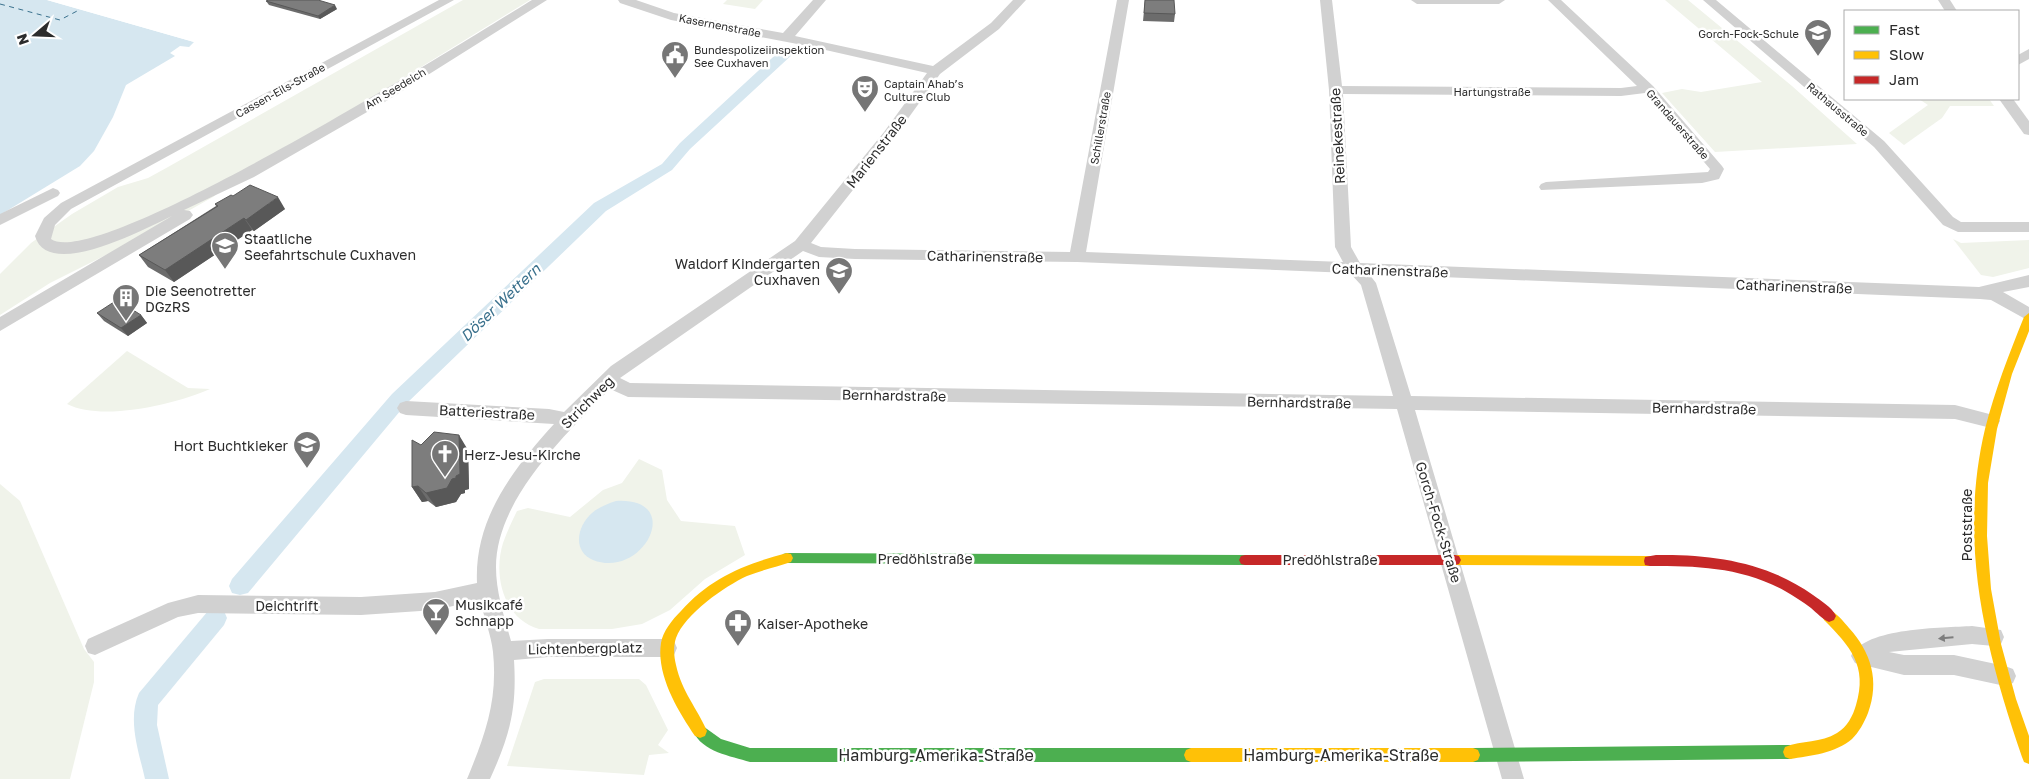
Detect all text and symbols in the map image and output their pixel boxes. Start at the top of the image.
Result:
north arrow [10,10,60,60]
legend [1844,10,2019,100]
street label: Kasernenstraße [678,11,762,39]
school or university icon: Gorch-Fock-Schule [1803,18,1833,57]
text: Fast [1889,20,1920,38]
place label: Gorch-Fock-Schule [1698,27,1799,40]
text: N [12,32,32,47]
public building icon: Bundespolizeiinspektion See Cuxhaven [660,40,690,79]
place label: Bundespolizeiinspektion See Cuxhaven [694,43,824,69]
text: Slow [1889,45,1924,63]
street label: Cassen-Eils-Straße [233,60,327,120]
street label: Am Seedeich [362,65,428,111]
text: Jam [1889,70,1919,88]
theatre icon: Captain Ahab’s Culture Club [850,74,880,113]
place label: Captain Ahab’s Culture Club [884,77,964,103]
street label: Rathausstraße [1804,79,1872,139]
street label: Hartungstraße [1453,85,1531,98]
street label: Grandauerstraße [1644,86,1712,162]
street label: Reinekestraße [1326,88,1348,184]
street label: Schillerstraße [1087,91,1113,165]
street label: Marienstraße [842,111,910,191]
place label: Staatliche Seefahrtschule Cuxhaven [244,230,416,263]
school or university icon: Staatliche Seefahrtschule Cuxhaven [210,231,240,270]
street label: Catharinenstraße [927,246,1043,266]
place label: Waldorf Kindergarten Cuxhaven [675,255,820,288]
school or university icon: Waldorf Kindergarten Cuxhaven [824,256,854,295]
water label: Döser Wettern [456,259,544,345]
street label: Catharinenstraße [1332,259,1448,281]
street label: Catharinenstraße [1736,275,1852,297]
place label: Die Seenotretter DGzRS [145,282,257,315]
building icon: Die Seenotretter DGzRS [111,283,141,322]
street label: Strichweg [557,372,617,432]
street label: Bernhardstraße [842,386,946,404]
street label: Bernhardstraße [1247,393,1351,411]
street label: Bernhardstraße [1652,399,1756,417]
street label: Batteriestraße [439,401,535,423]
school or university icon: Hort Buchtkieker [292,430,322,469]
place label: Hort Buchtkieker [174,437,289,454]
church icon: Herz-Jesu-Kirche [430,439,460,478]
place label: Herz-Jesu-Kirche [464,446,581,463]
street label: Gorch-Fock-Straße [1412,459,1466,585]
street label: Poststraße [1958,489,1975,561]
street label: Predöhlstraße [877,550,973,567]
street label: Predöhlstraße [1282,551,1378,568]
place label: Musikcafé Schnapp [455,596,523,629]
street label: Deichtrift [255,597,319,614]
bar icon: Musikcafé Schnapp [421,597,451,636]
pharmacy icon: Kaiser-Apotheke [723,608,753,647]
place label: Kaiser-Apotheke [757,615,868,632]
one-way arrow [1938,634,1954,642]
street label: Lichtenbergplatz [528,639,642,657]
street label: Hamburg-Amerika-Straße [838,745,1034,765]
street label: Hamburg-Amerika-Straße [1243,745,1439,765]

